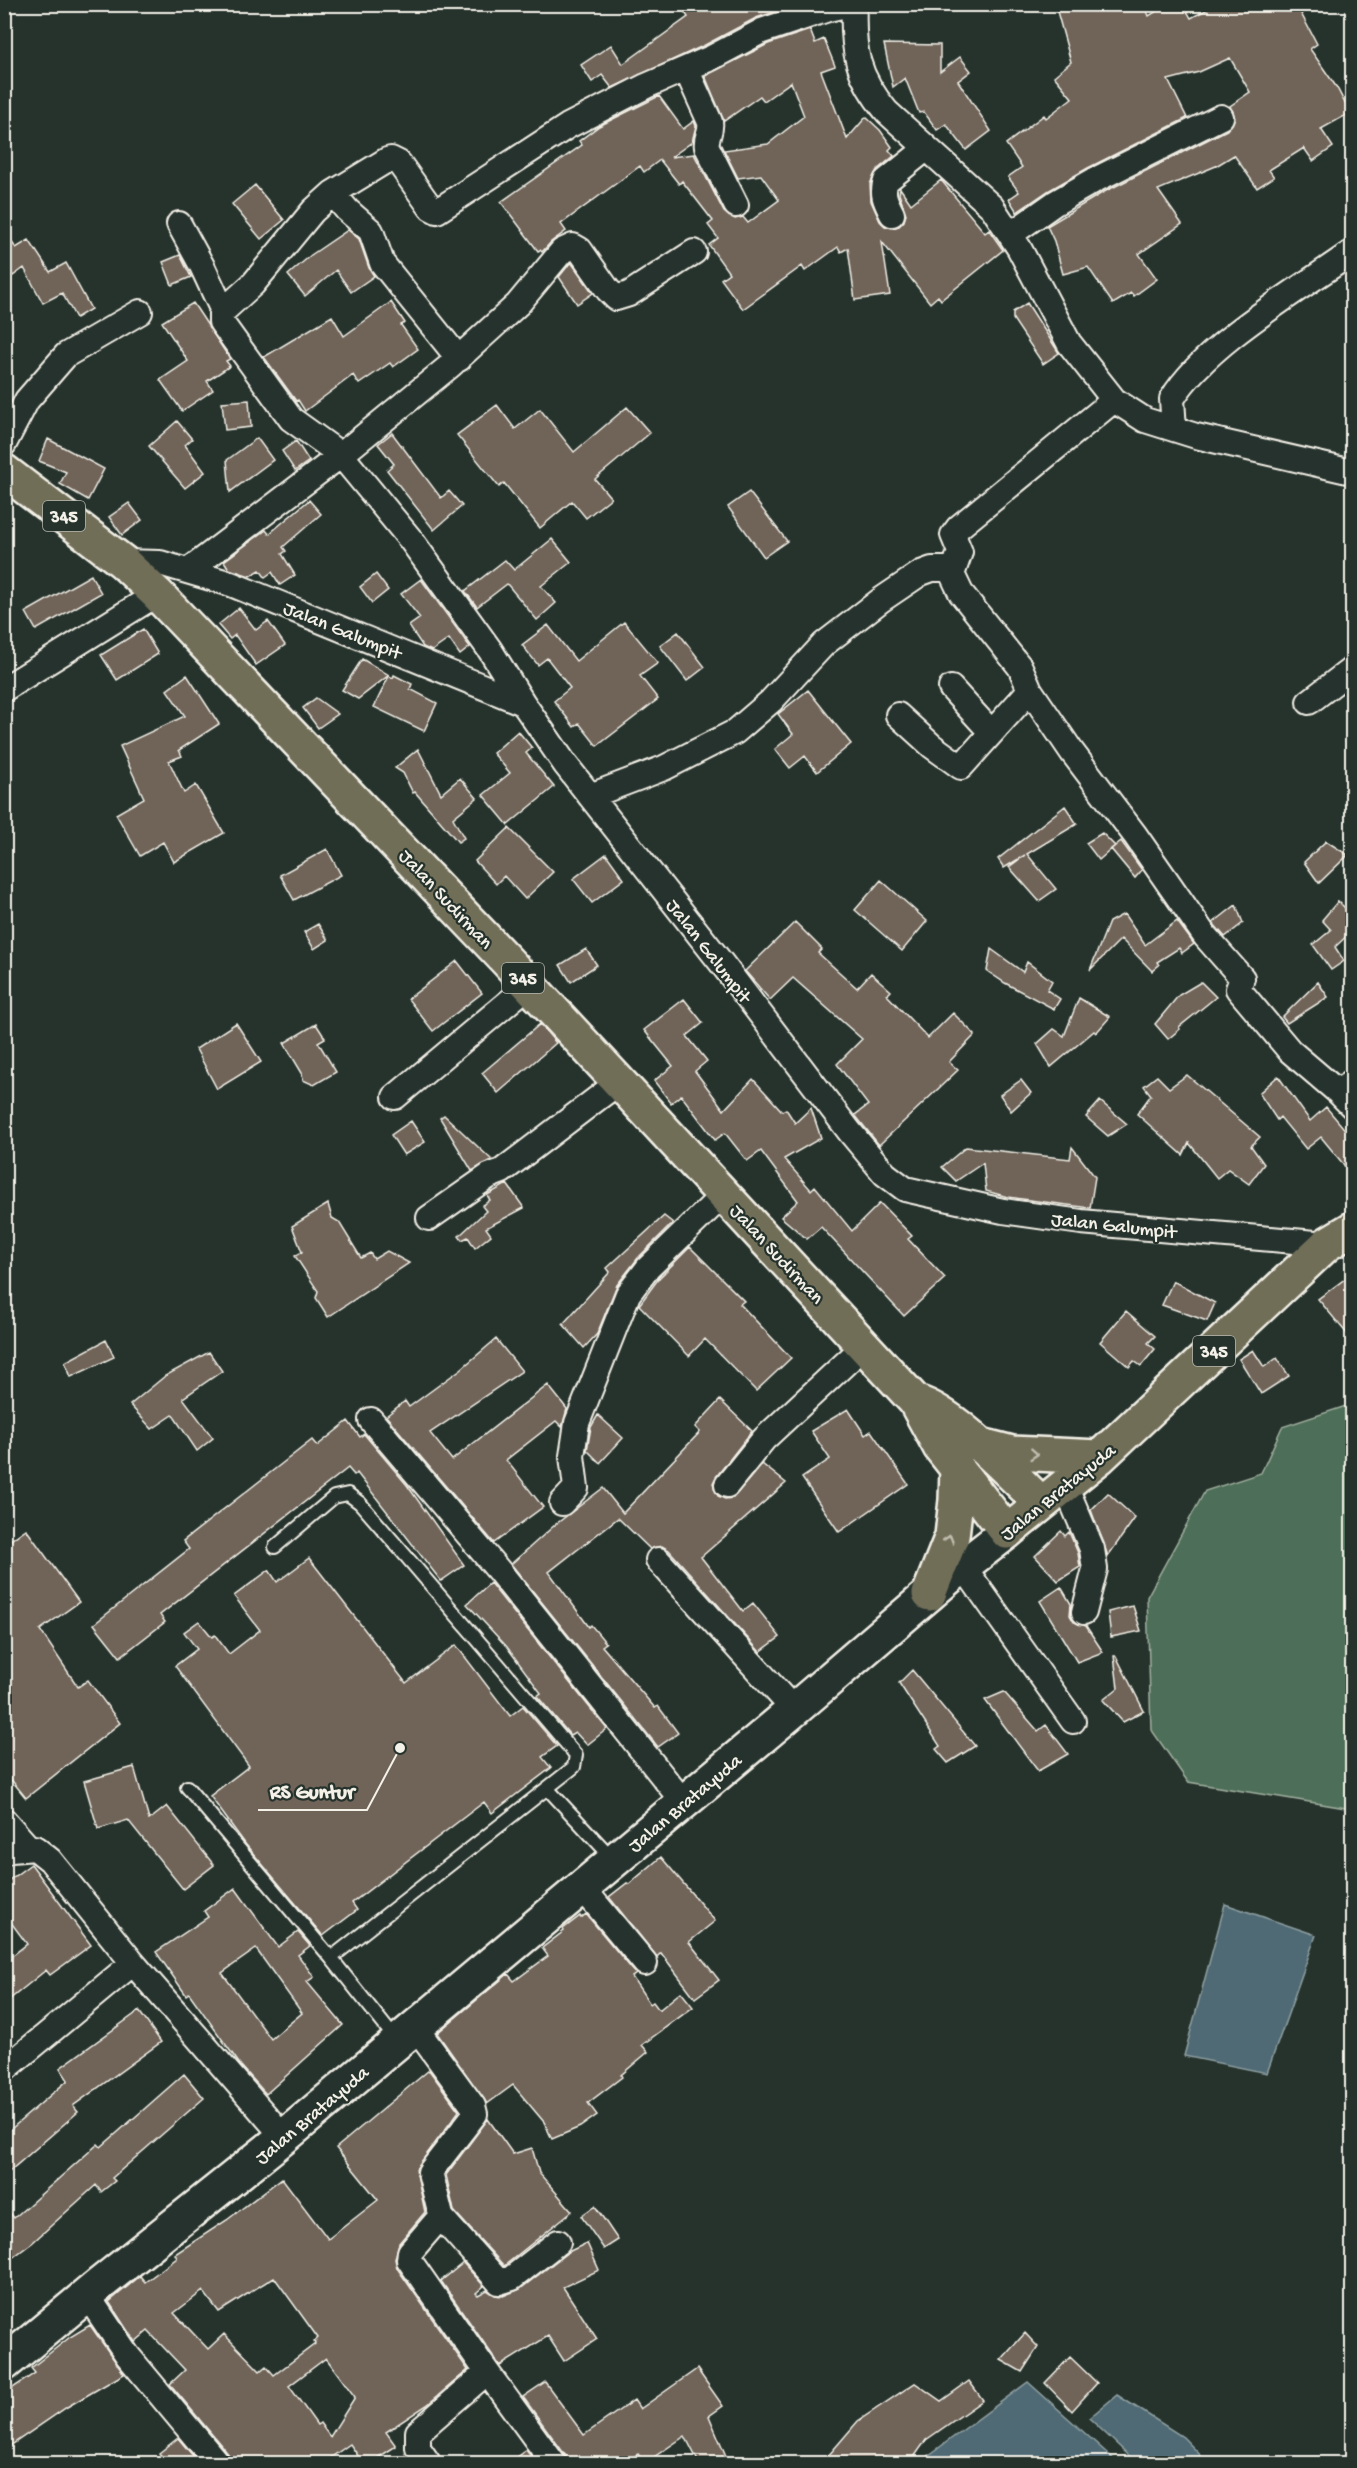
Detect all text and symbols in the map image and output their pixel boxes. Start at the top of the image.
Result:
road number: 345 [43,501,85,531]
street label: Jalan Galumpit [279,598,406,667]
street label: Jalan Sudirman [392,846,497,955]
street label: Jalan Galumpit [660,896,756,1010]
road number: 345 [502,963,544,993]
street label: Jalan Sudirman [723,1201,828,1310]
street label: Jalan Galumpit [1050,1209,1179,1246]
road number: 345 [1193,1336,1235,1366]
street label: Jalan Bratayuda [997,1440,1122,1547]
one-way arrow [1030,1448,1039,1461]
one-way arrow [942,1534,954,1545]
street label: Jalan Bratayuda [625,1750,748,1859]
callout: RS Guntur [258,1771,367,1810]
text: RS Guntur [269,1782,357,1807]
street label: Jalan Bratayuda [252,2062,375,2171]

